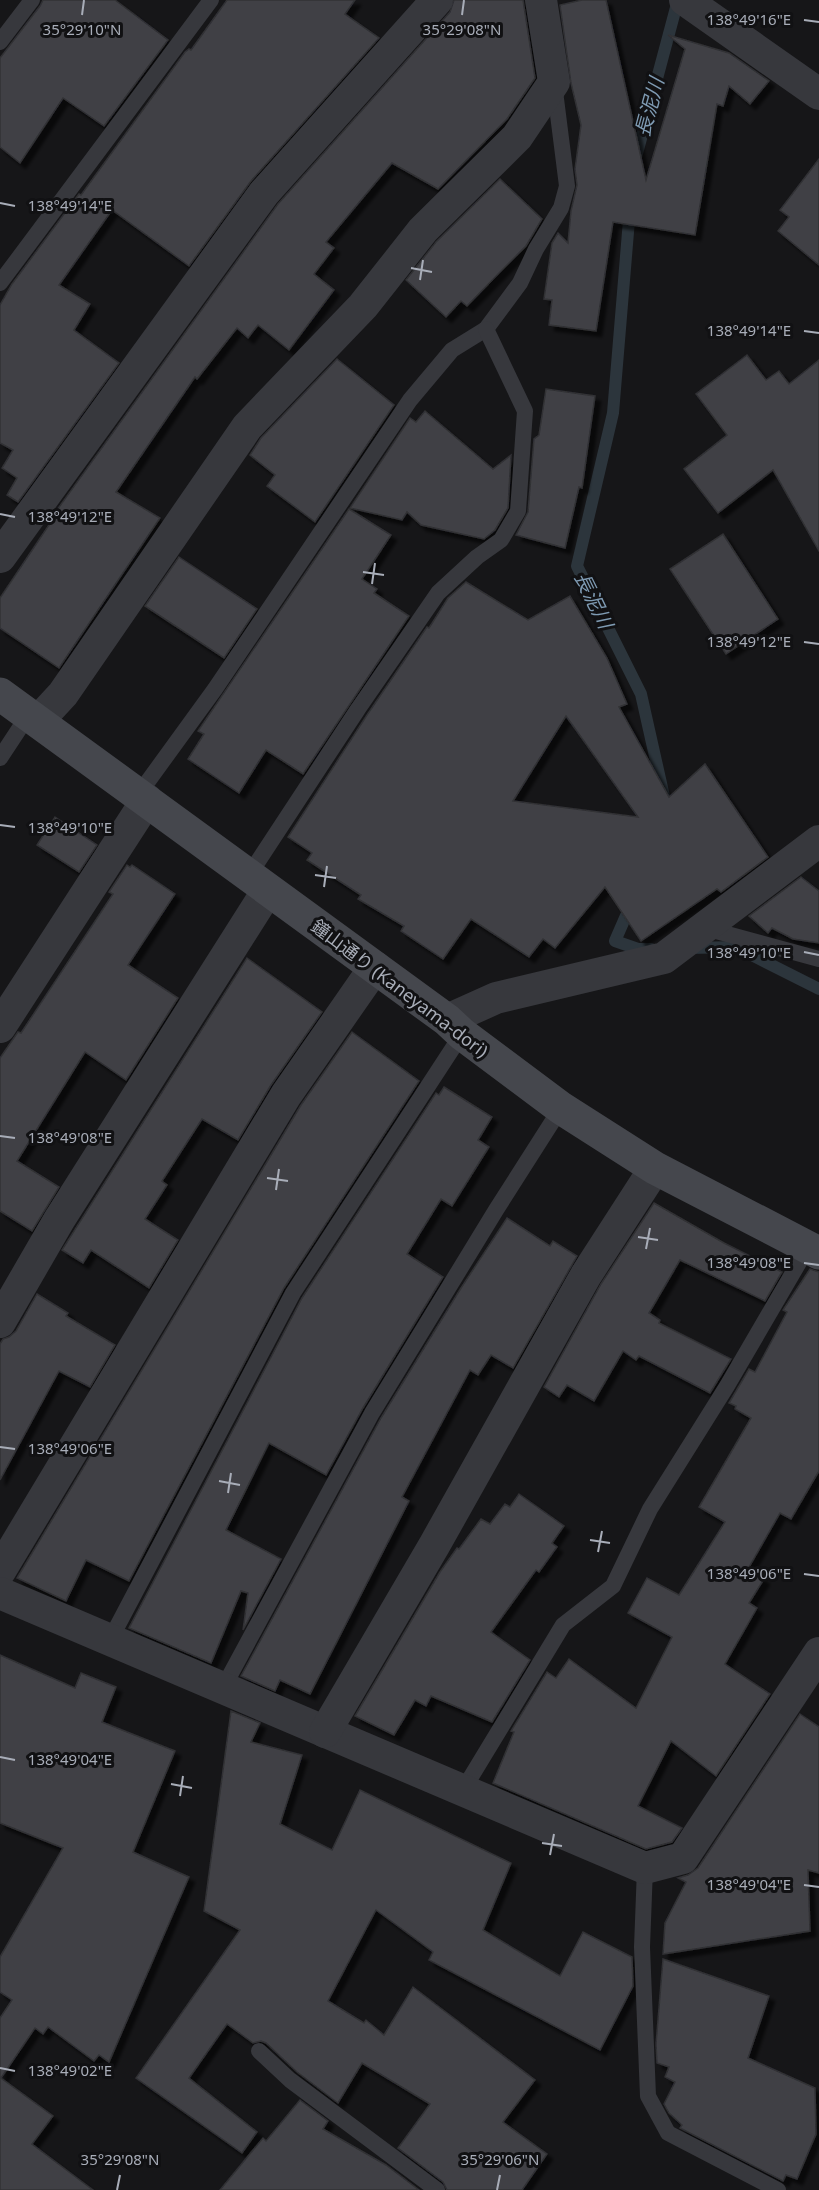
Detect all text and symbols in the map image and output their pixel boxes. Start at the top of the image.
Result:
text: 138°49'16"E [707,9,791,29]
text: 35°29'10"N [43,19,121,39]
text: 35°29'08"N [423,19,501,39]
water label: 長泥川 [628,73,670,139]
text: 138°49'14"E [28,195,112,215]
text: 138°49'14"E [707,320,791,340]
text: 138°49'12"E [28,506,112,526]
water label: 長泥川 [569,567,620,635]
text: 138°49'12"E [707,631,791,651]
text: 138°49'10"E [28,817,112,837]
street label: 鐘山通り (Kaneyama-dori) [307,914,493,1062]
text: 138°49'10"E [707,942,791,962]
text: 138°49'08"E [28,1127,112,1147]
text: 138°49'08"E [707,1252,791,1272]
text: 138°49'06"E [28,1438,112,1458]
text: 138°49'06"E [707,1563,791,1583]
text: 138°49'04"E [28,1749,112,1769]
text: 138°49'04"E [707,1874,791,1894]
text: 138°49'02"E [28,2060,112,2080]
text: 35°29'08"N [81,2149,159,2169]
text: 35°29'06"N [461,2149,539,2169]

